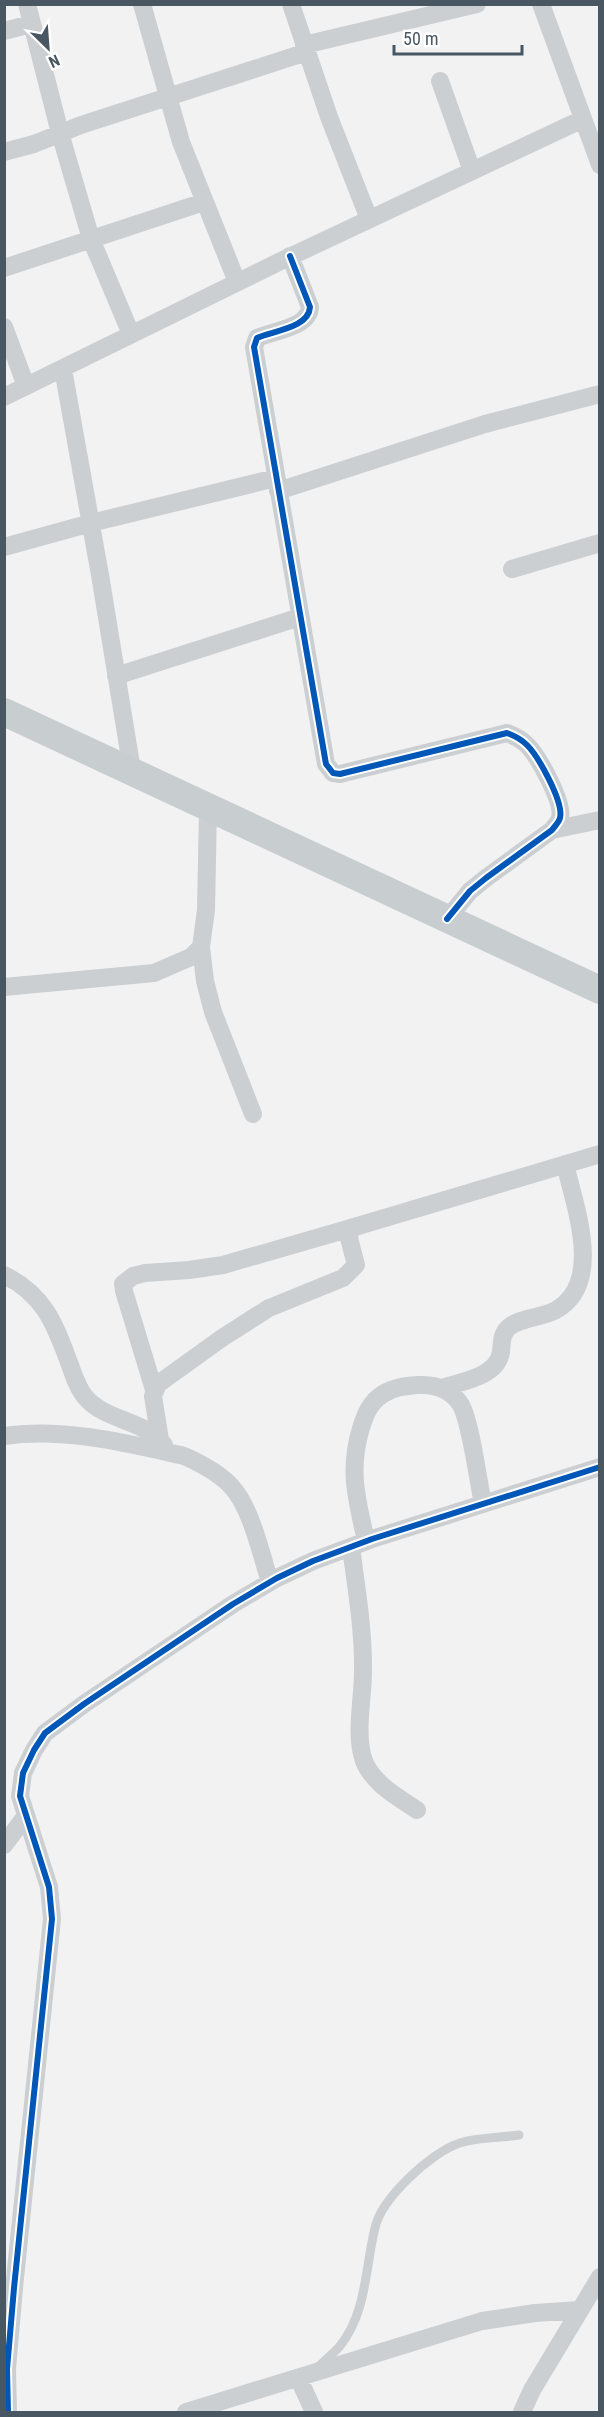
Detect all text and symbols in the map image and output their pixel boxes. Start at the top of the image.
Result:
north arrow [18,18,78,78]
scale bar [394,18,522,56]
text: 50 m [403,28,438,49]
text: N [46,50,63,72]

